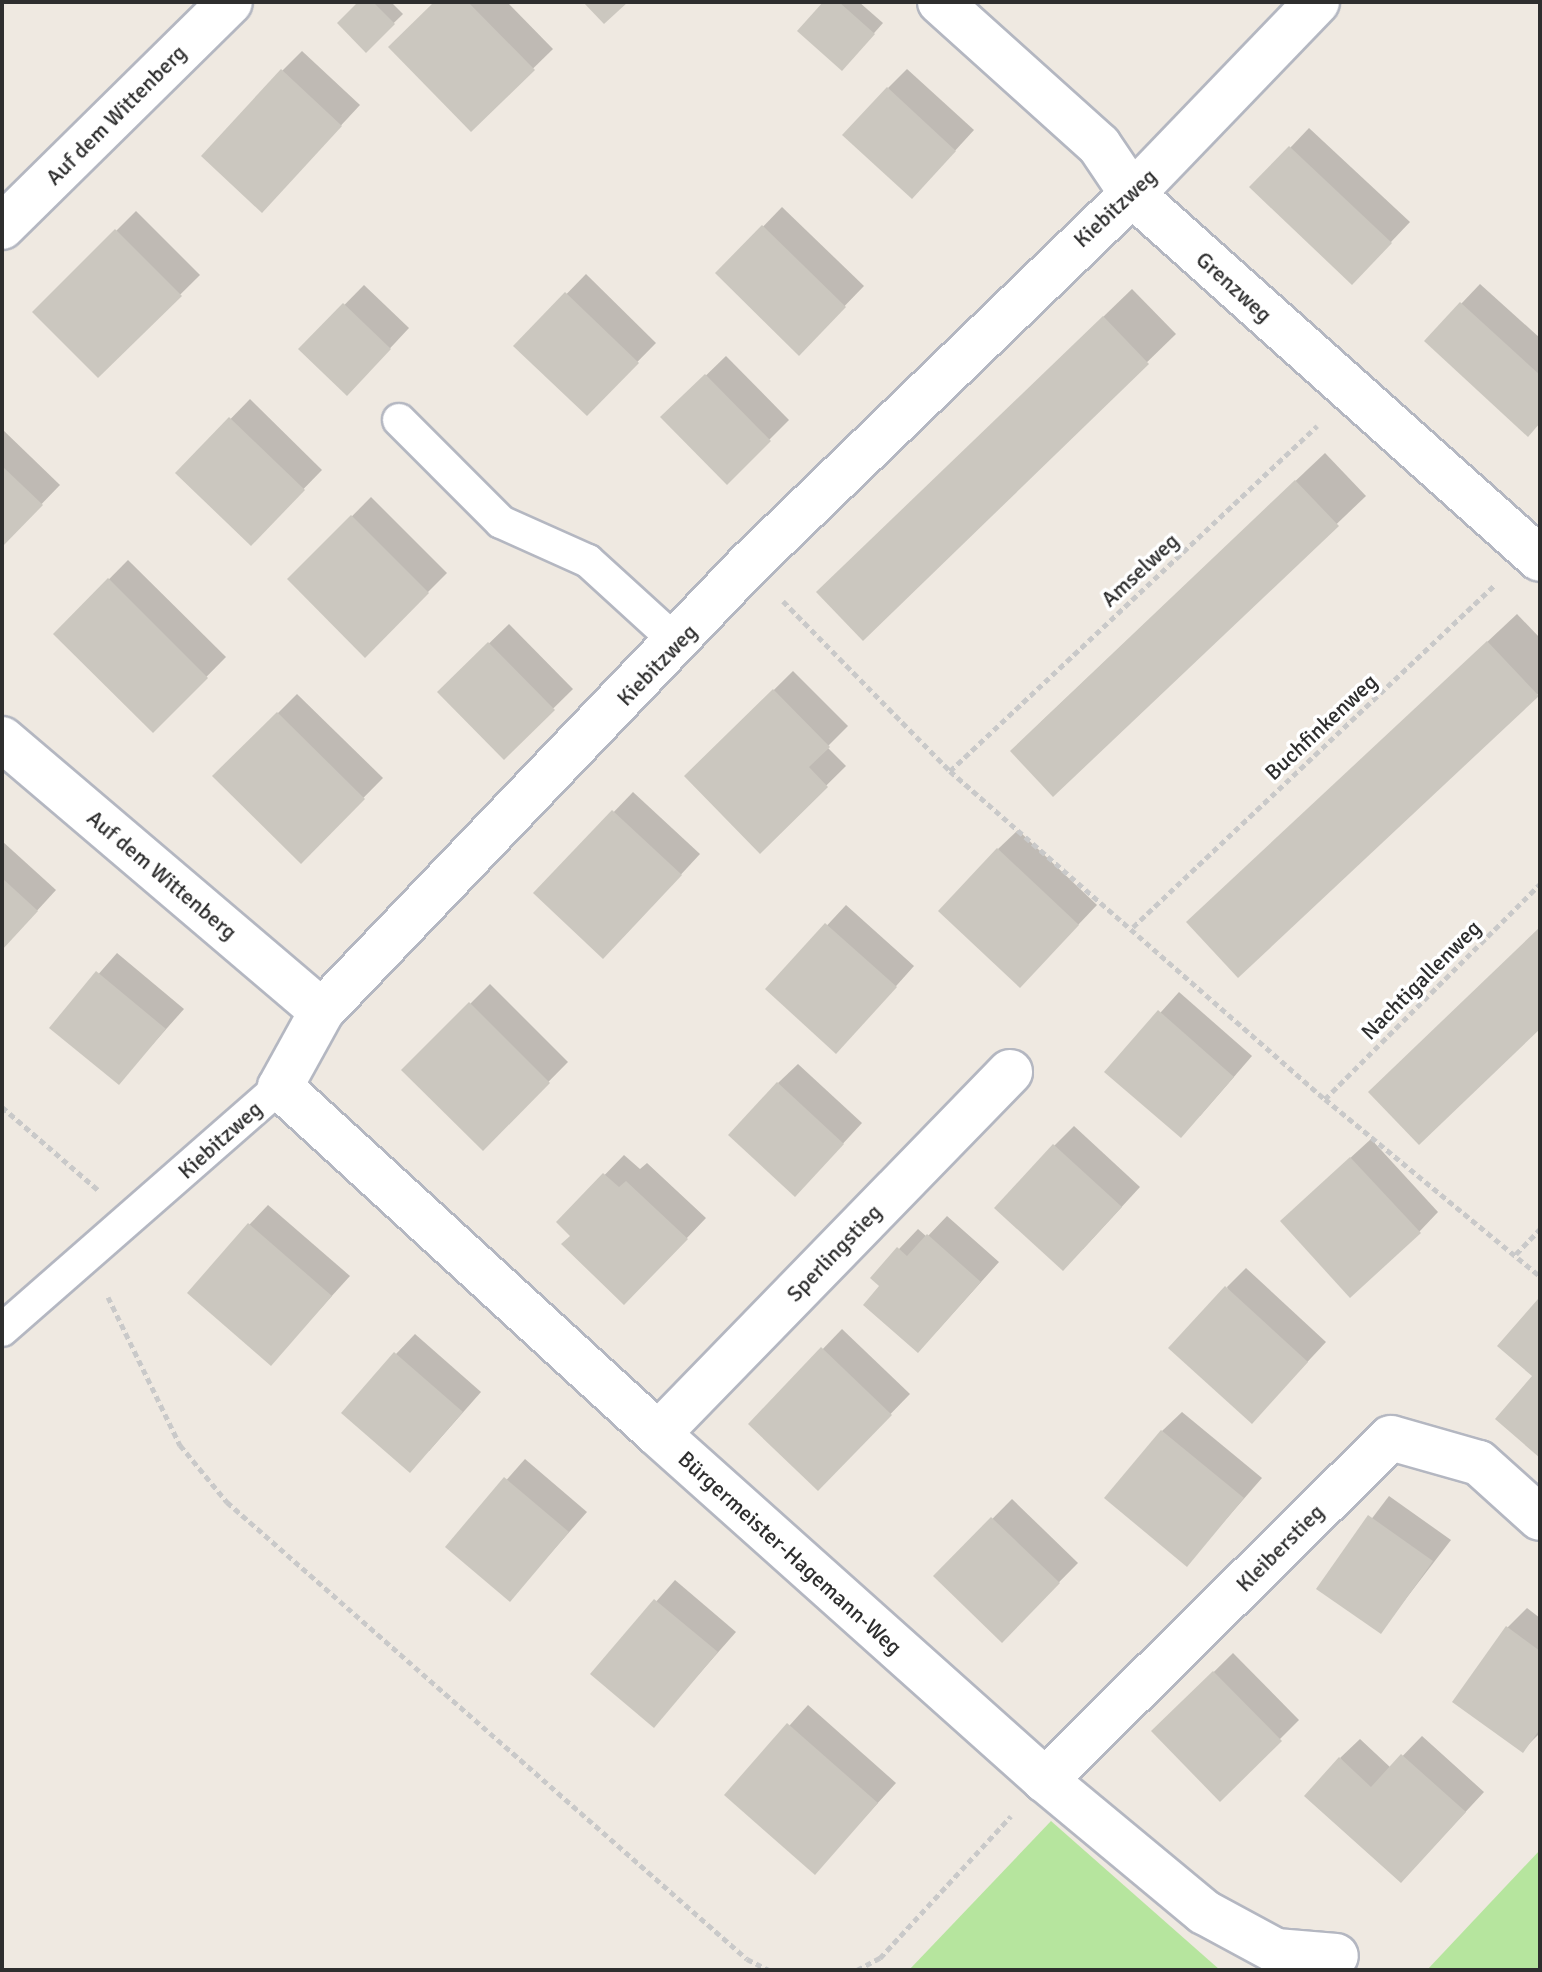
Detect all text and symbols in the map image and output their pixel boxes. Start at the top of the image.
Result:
street label: Auf dem Wittenberg [40,39,192,191]
street label: Kiebitzweg [1068,163,1162,253]
street label: Grenzweg [1191,246,1277,328]
street label: Amselweg [1096,528,1184,612]
street label: Kiebitzweg [612,619,702,711]
street label: Buchfinkenweg [1259,668,1383,786]
street label: Auf dem Wittenberg [82,805,242,945]
street label: Nachtigallenweg [1356,915,1486,1045]
street label: Kiebitzweg [173,1096,267,1184]
street label: Sperlingstieg [781,1199,887,1307]
street label: Bürgermeister-Hagemann-Weg [673,1446,907,1660]
street label: Kleiberstieg [1231,1499,1329,1597]

